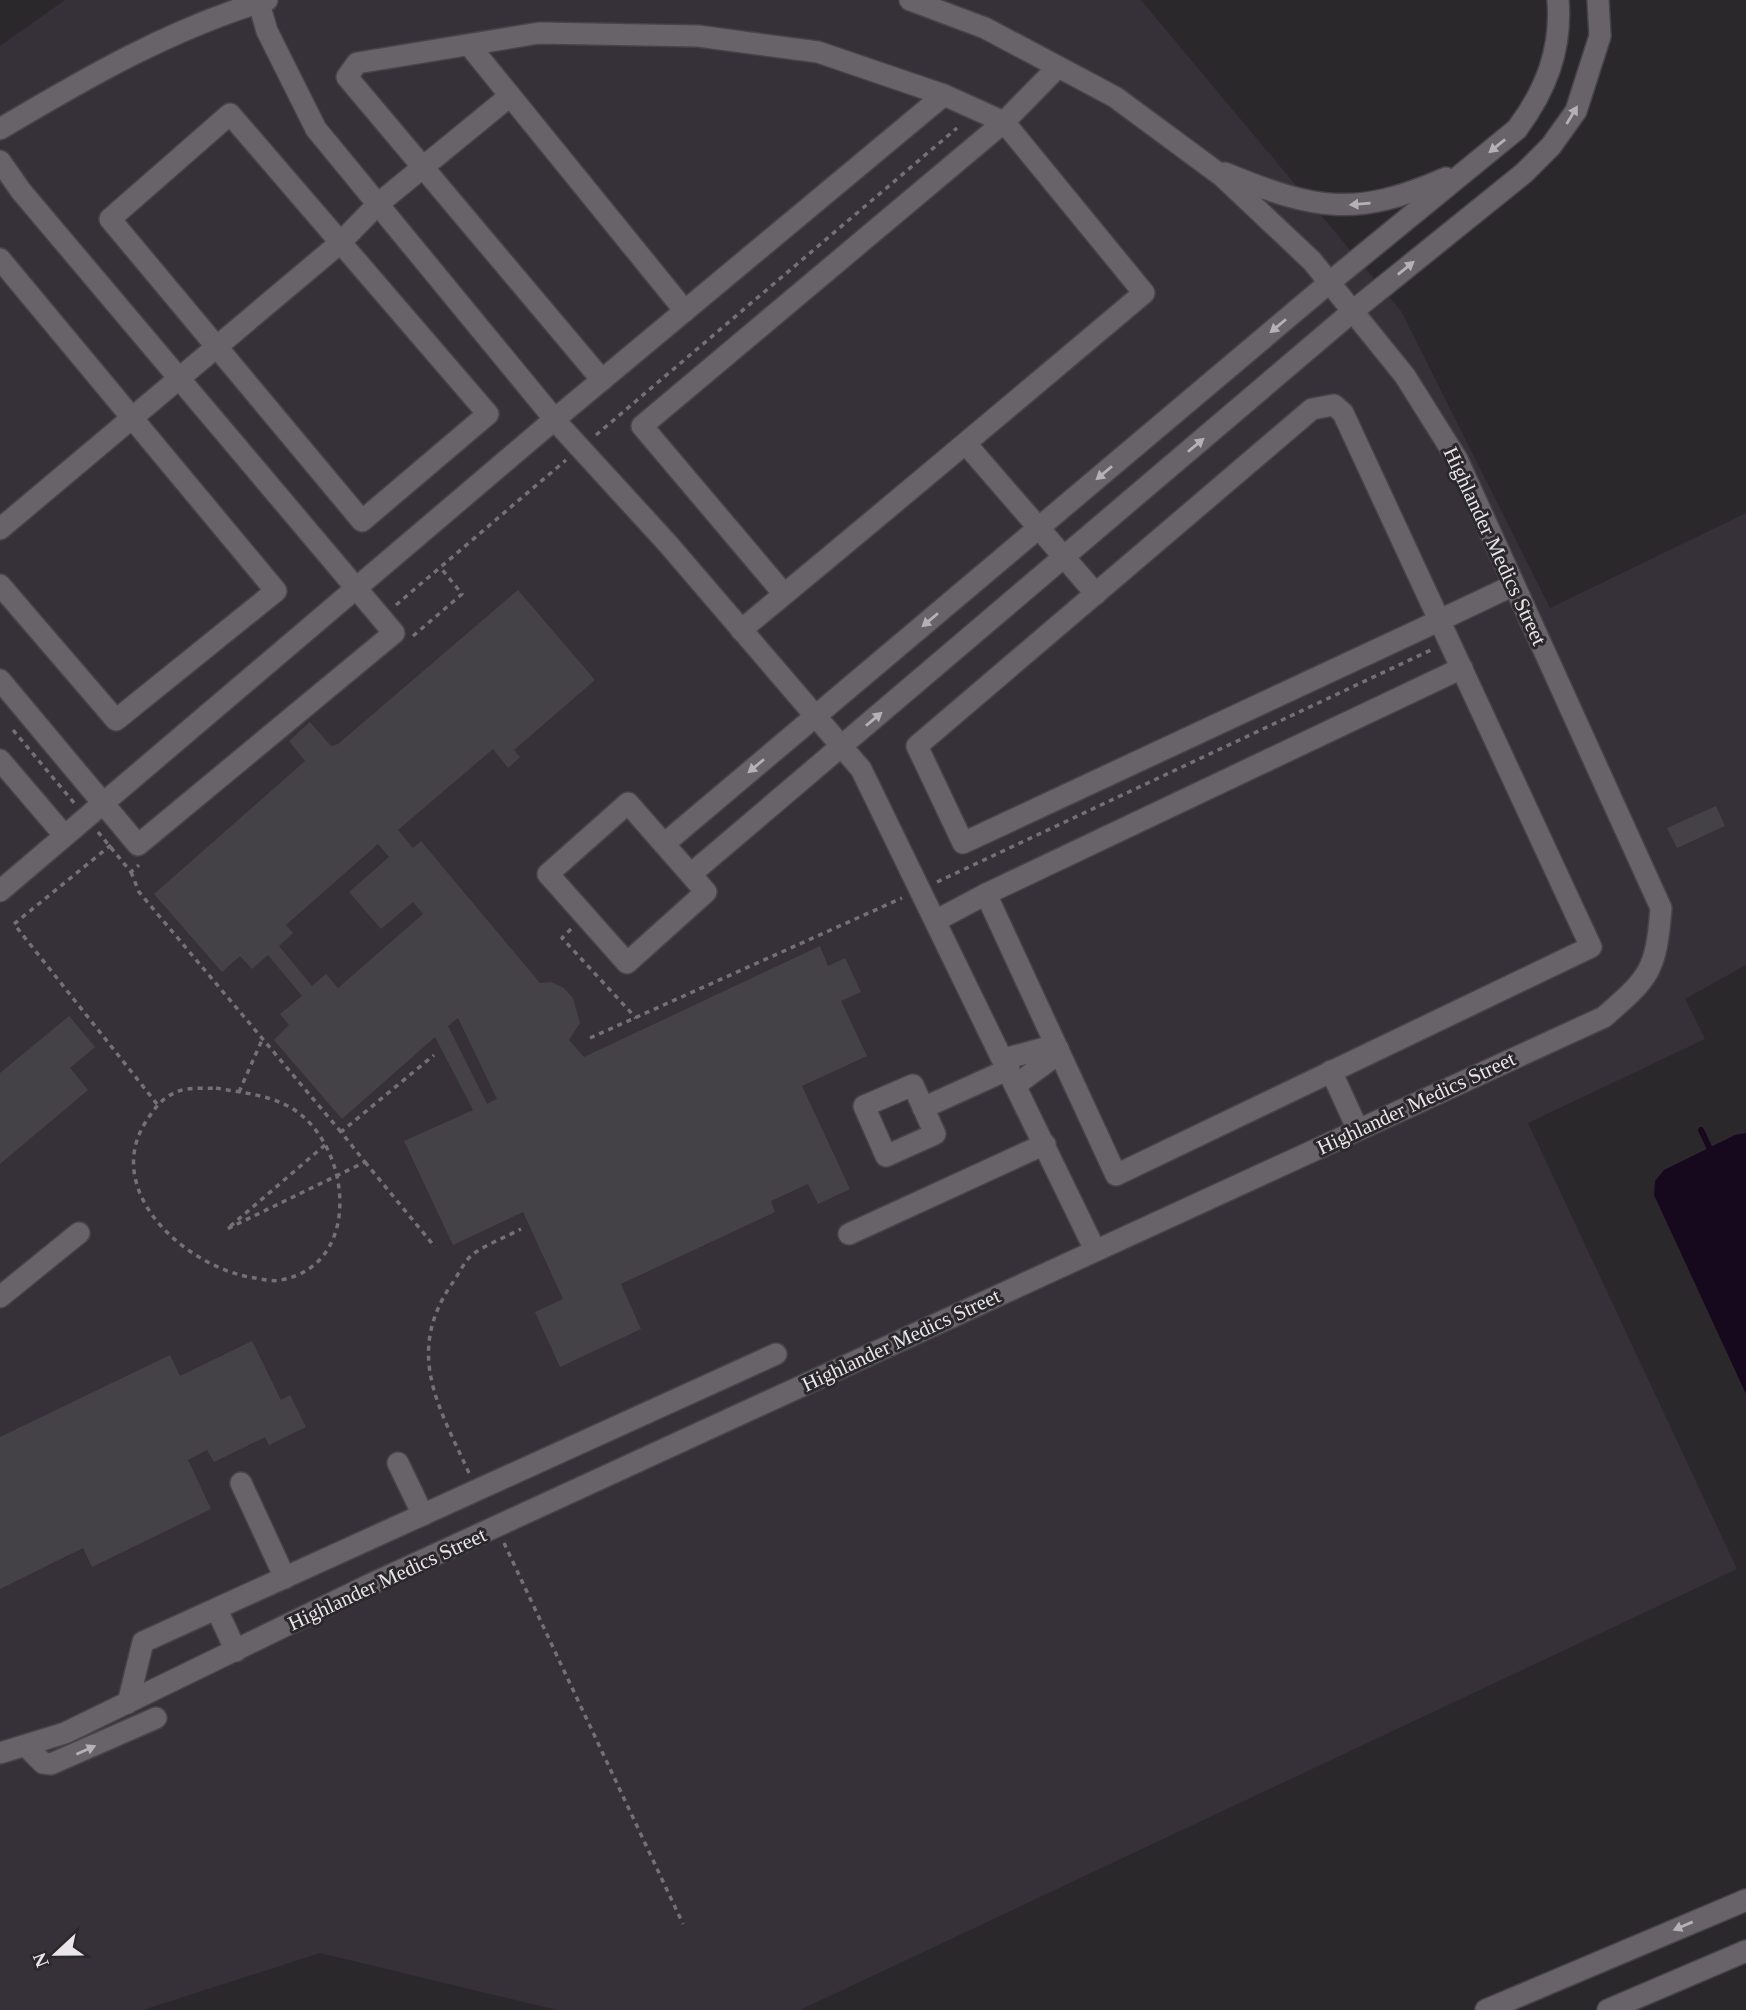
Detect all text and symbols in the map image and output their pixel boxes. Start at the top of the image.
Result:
one-way arrow [1565,105,1578,125]
one-way arrow [1488,138,1505,153]
one-way arrow [1348,199,1370,210]
one-way arrow [1397,261,1415,276]
one-way arrow [1269,318,1286,333]
one-way arrow [1188,438,1205,453]
street label: Highlander Medics Street [1439,443,1552,649]
one-way arrow [1095,465,1112,480]
one-way arrow [921,612,938,627]
one-way arrow [865,712,882,727]
one-way arrow [747,758,764,773]
street label: Highlander Medics Street [1313,1046,1519,1159]
street label: Highlander Medics Street [798,1283,1004,1396]
street label: Highlander Medics Street [284,1522,490,1635]
one-way arrow [76,1744,96,1756]
north arrow [21,1919,91,1989]
one-way arrow [1673,1920,1693,1932]
text: N [28,1950,53,1970]

